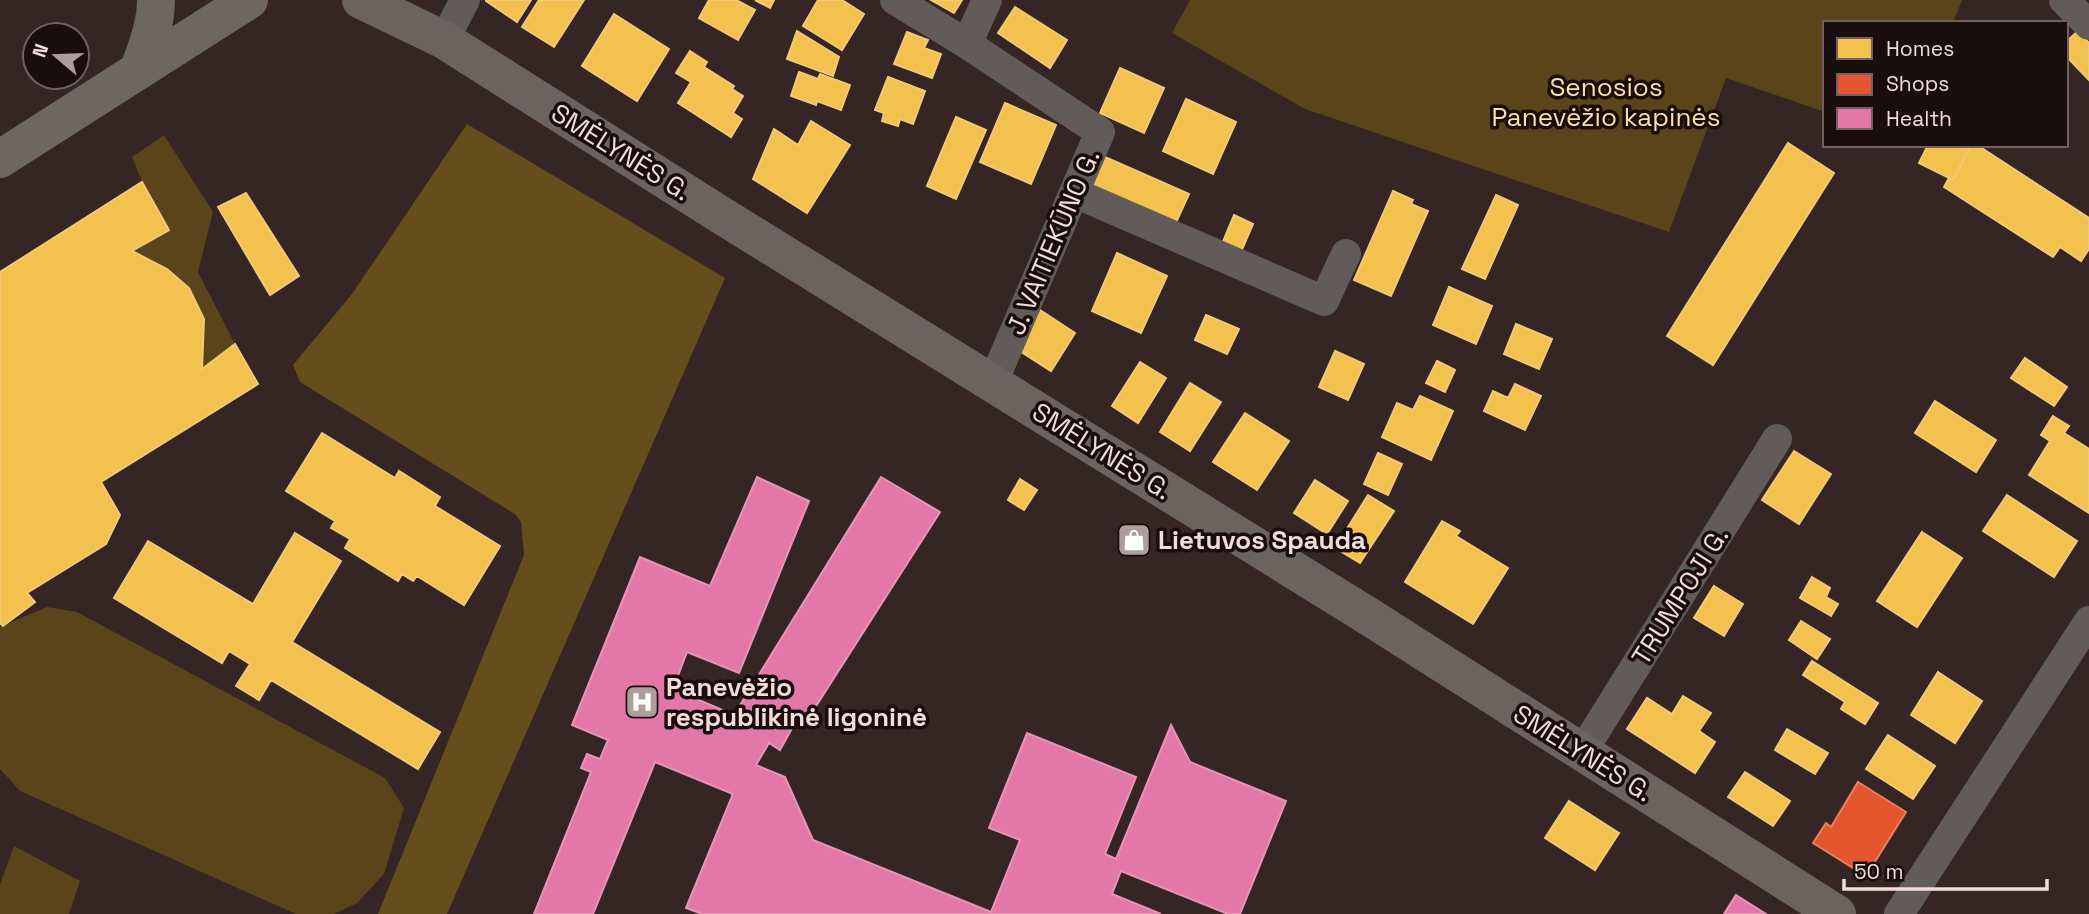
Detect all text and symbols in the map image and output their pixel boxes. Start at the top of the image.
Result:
north arrow [21,21,91,91]
legend [1823,21,2068,147]
text: Homes [1886,35,1954,62]
text: N [27,41,54,61]
park label: Senosios Panevėžio kapinės [1492,70,1720,134]
text: Shops [1886,70,1949,97]
street label: SMĖLYNĖS G. [545,96,697,208]
text: Health [1886,105,1952,132]
street label: J. VAITIEKŪNO G. [999,144,1107,340]
street label: SMĖLYNĖS G. [1026,395,1178,507]
shop icon: Lietuvos Spauda [1115,521,1153,559]
street label: TRUMPOJI G. [1624,521,1736,671]
place label: Lietuvos Spauda [1158,523,1366,557]
place label: Panevėžio respublikinė ligoninė [666,670,927,734]
hospital icon: Panevėžio respublikinė ligoninė [623,683,661,721]
street label: SMĖLYNĖS G. [1507,697,1659,809]
scale bar [1844,848,2047,892]
text: 50 m [1854,858,1904,885]

